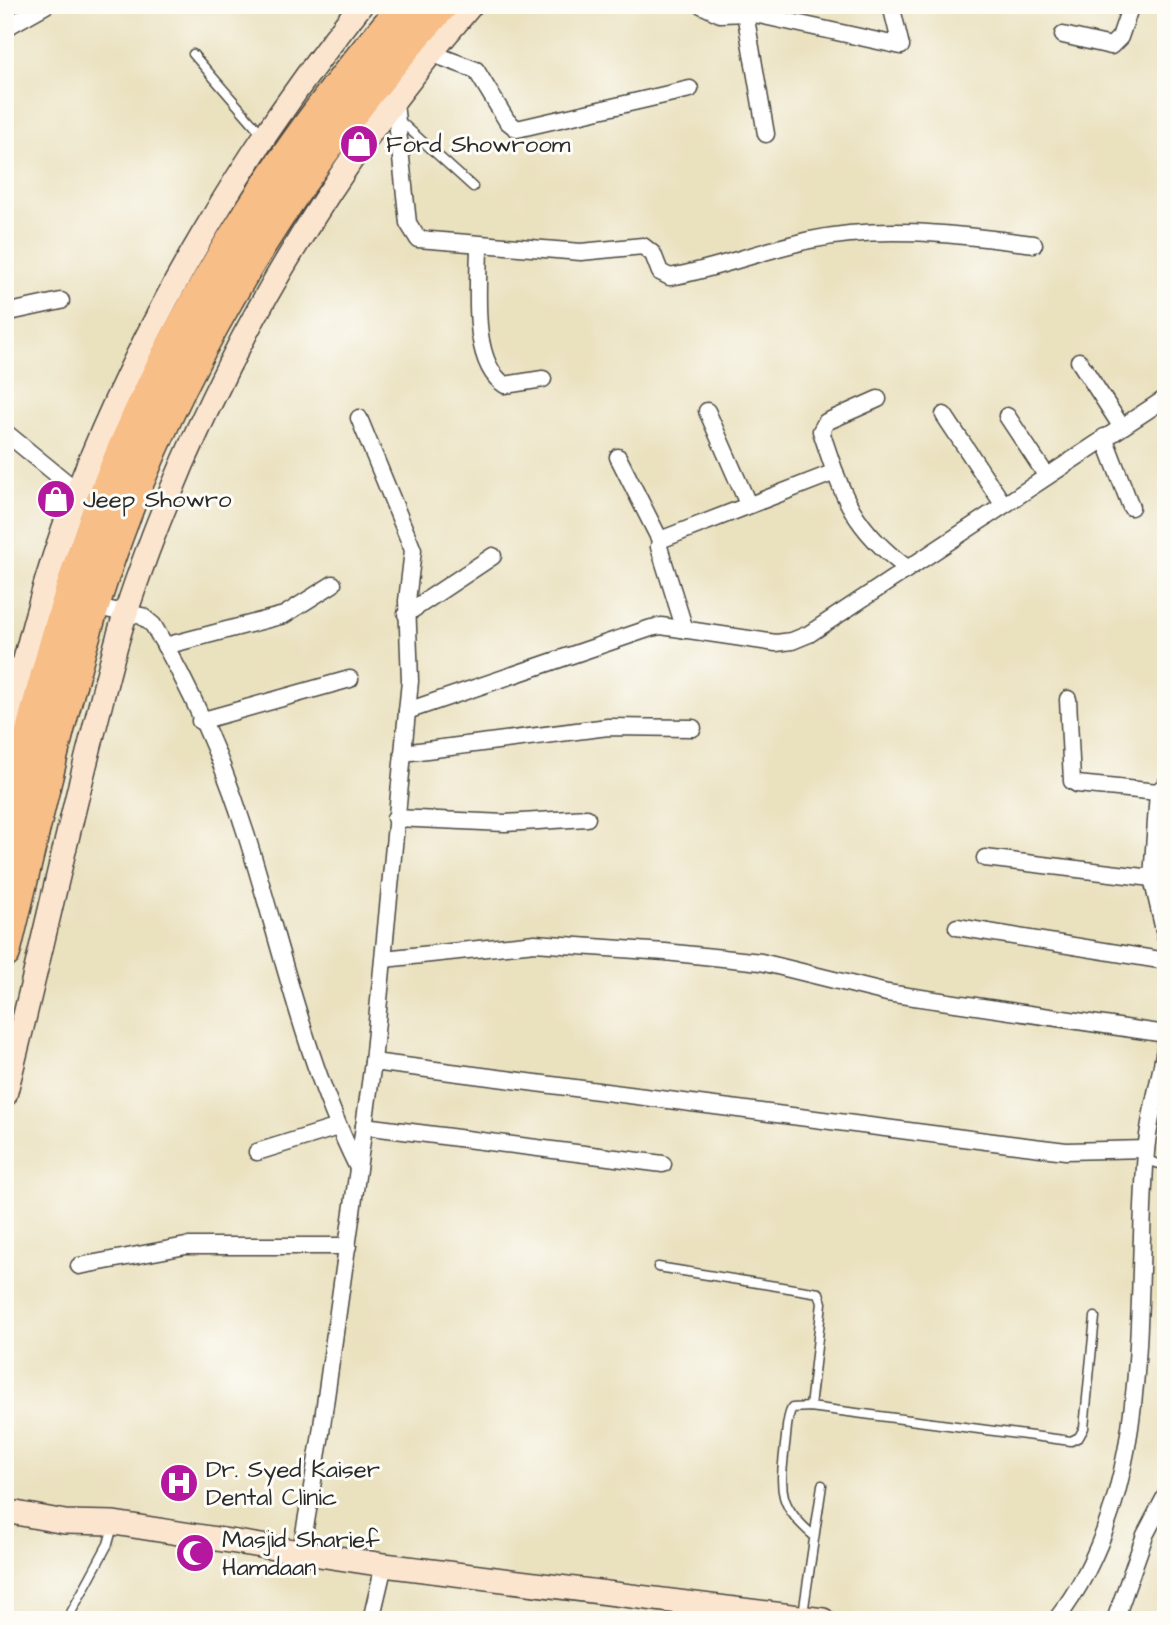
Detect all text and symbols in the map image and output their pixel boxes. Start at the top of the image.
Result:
shop icon: Ford Showroom [338,123,380,165]
place label: Ford Showroom [386,128,571,162]
shop icon: Jeep Showro [35,478,77,520]
place label: Jeep Showro [83,483,232,517]
place label: Dr. Syed Kaiser Dental Clinic [206,1453,380,1515]
hospital icon: Dr. Syed Kaiser Dental Clinic [158,1462,200,1504]
place label: Masjid Sharief Hamdaan [222,1523,380,1585]
mosque icon: Masjid Sharief Hamdaan [174,1532,216,1574]

